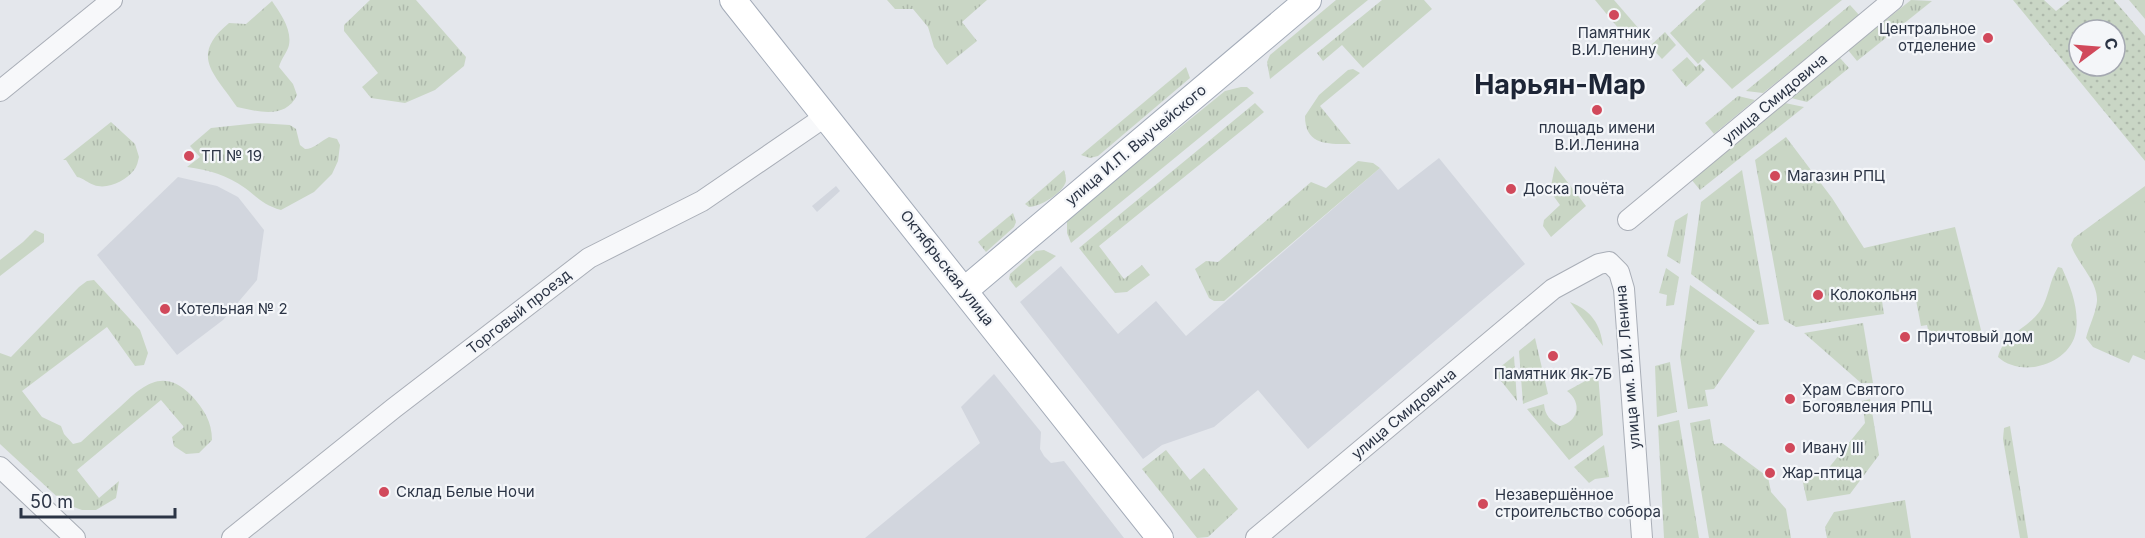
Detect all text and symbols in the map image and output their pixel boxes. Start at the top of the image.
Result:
marker: Памятник В.И.Ленину [1607,8,1621,22]
north arrow [2067,18,2127,78]
place label: Центральное отделение [1879,19,1976,55]
place label: Памятник В.И.Ленину [1572,23,1657,59]
marker: Центральное отделение [1981,31,1995,45]
text: С [2100,35,2123,52]
street label: улица Смидовича [1718,49,1831,148]
district label: Нарьян-Мар [1474,68,1646,101]
street label: улица И.П. Выучейского [1061,80,1210,209]
marker: площадь имени В.И.Ленина [1590,103,1604,117]
place label: площадь имени В.И.Ленина [1539,118,1655,154]
place label: ТП № 19 [201,146,262,165]
marker: ТП № 19 [182,149,196,163]
place label: Магазин РПЦ [1787,166,1885,185]
marker: Магазин РПЦ [1768,169,1782,183]
place label: Доска почёта [1523,179,1624,198]
marker: Доска почёта [1504,182,1518,196]
street label: Октябрьская улица [896,206,998,329]
street label: Торговый проезд [463,265,575,358]
street label: улица им. В.И. Ленина [1611,284,1644,450]
place label: Колокольня [1830,285,1917,304]
marker: Колокольня [1811,288,1825,302]
place label: Котельная № 2 [177,299,288,318]
marker: Котельная № 2 [158,302,172,316]
place label: Причтовый дом [1917,327,2033,346]
marker: Причтовый дом [1898,330,1912,344]
marker: Памятник Як-7Б [1546,349,1560,363]
street label: улица Смидовича [1347,364,1460,463]
place label: Памятник Як-7Б [1494,364,1612,383]
place label: Храм Святого Богоявления РПЦ [1802,380,1932,416]
marker: Храм Святого Богоявления РПЦ [1783,392,1797,406]
place label: Ивану III [1802,438,1864,457]
marker: Ивану III [1783,441,1797,455]
place label: Жар-птица [1782,463,1862,482]
marker: Жар-птица [1763,466,1777,480]
scale bar [21,481,176,519]
place label: Склад Белые Ночи [396,482,535,501]
marker: Склад Белые Ночи [377,485,391,499]
place label: Незавершённое строительство собора [1495,485,1661,521]
text: 50 m [30,491,73,512]
marker: Незавершённое строительство собора [1476,497,1490,511]

